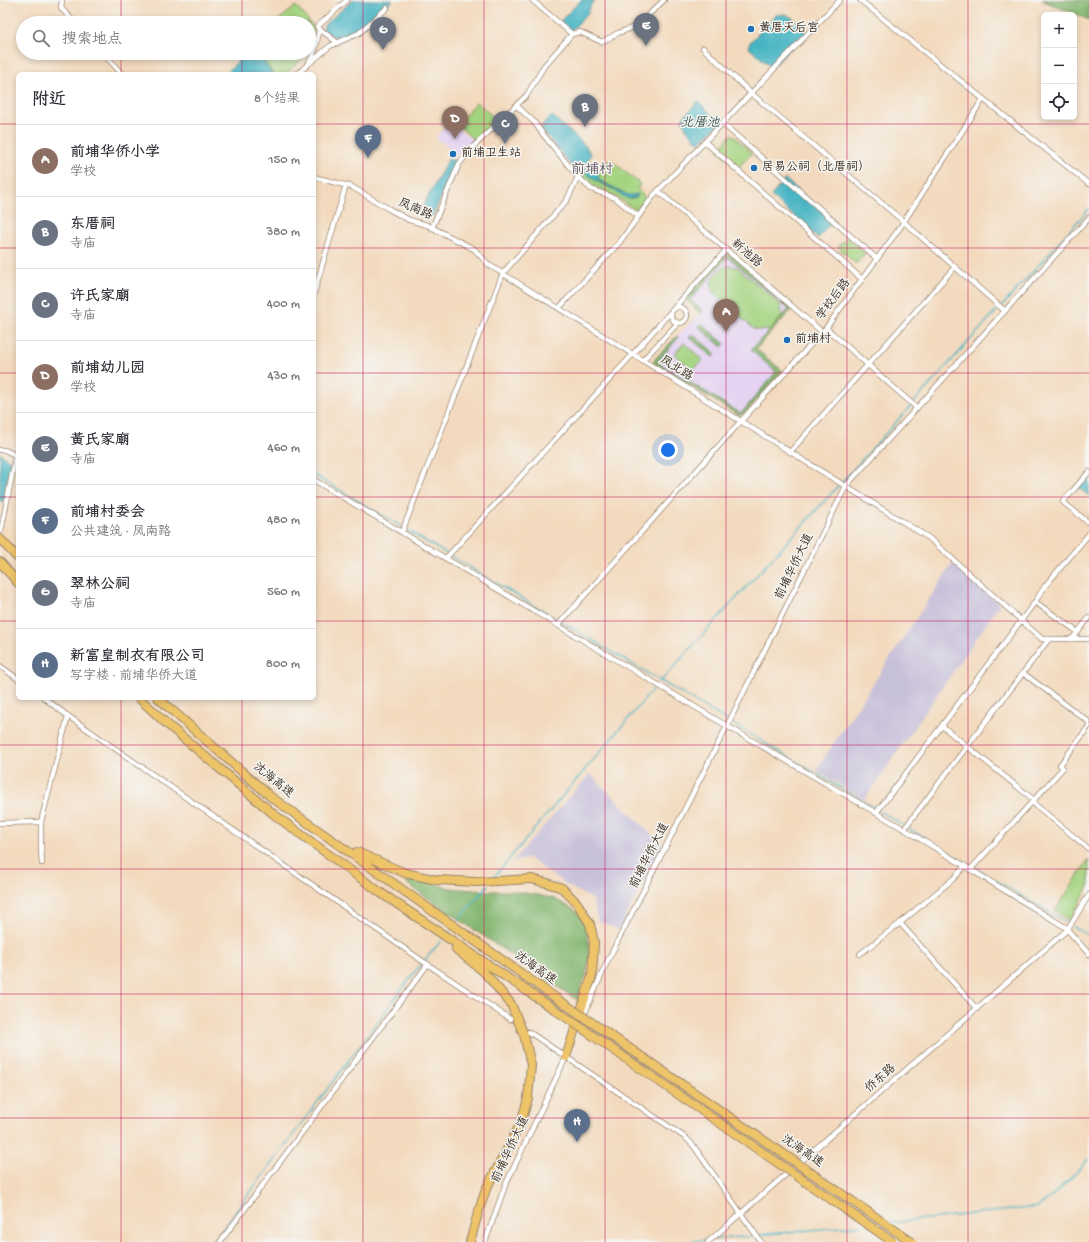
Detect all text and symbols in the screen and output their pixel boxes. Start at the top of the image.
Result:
map controls [1041,12,1077,120]
button: + [1041,12,1077,48]
pin: E [633,13,659,46]
search box [16,16,316,60]
pin: G [370,17,396,50]
place label: 黄厝天后宫 [759,21,819,36]
marker: 黄厝天后宫 [746,24,756,34]
icon: search [30,27,52,49]
text: 搜索地点 [62,31,122,49]
button: − [1041,48,1077,84]
button: locate [1041,84,1077,120]
text: 附近 [32,91,66,111]
text: 8个结果 [254,92,300,107]
pin: B [572,94,598,127]
pin: D [442,106,468,139]
pin: C [492,111,518,144]
water label: 北厝池 [680,115,720,131]
pin: F [355,125,381,158]
text: 前埔华侨小学 [70,144,160,162]
place label: 前埔卫生站 [461,146,521,161]
marker: 前埔卫生站 [448,149,458,159]
text: A [41,153,49,168]
text: 150 m [268,153,300,168]
place label: 居易公祠（北厝祠） [762,160,870,175]
district label: 前埔村 [571,161,613,179]
marker: 居易公祠（北厝祠） [749,163,759,173]
text: 学校 [70,165,96,180]
street label: 凤南路 [396,196,435,223]
text: 东厝祠 [70,216,115,234]
text: B [42,225,48,240]
text: 380 m [266,225,300,240]
street label: 新池路 [728,236,765,271]
text: 寺庙 [70,237,96,252]
street label: 学校后路 [813,276,854,323]
text: 许氏家廟 [70,288,130,306]
text: C [41,297,49,312]
text: 400 m [267,297,300,312]
pin: A [713,299,739,332]
text: 寺庙 [70,309,96,324]
place label: 前埔村 [795,331,831,347]
marker: 前埔村 [782,335,792,345]
street label: 凤北路 [657,353,696,384]
text: 前埔幼儿园 [70,360,145,378]
text: D [41,369,49,384]
text: 430 m [267,369,300,384]
text: 学校 [70,381,96,396]
text: 黄氏家廟 [70,432,130,450]
your location [658,440,678,460]
text: E [41,441,49,456]
text: 460 m [268,441,300,456]
text: 寺庙 [70,453,96,468]
text: 前埔村委会 [70,504,145,522]
text: F [42,513,48,528]
text: 480 m [267,513,300,528]
text: 公共建筑 · 凤南路 [70,525,171,540]
street label: 前埔华侨大道 [771,531,817,602]
text: 翠林公祠 [70,576,130,594]
text: G [41,585,49,600]
text: 560 m [267,585,300,600]
text: 寺庙 [70,597,96,612]
text: 新富皇制衣有限公司 [70,648,205,666]
text: H [41,657,49,672]
text: 800 m [266,657,300,672]
text: 写字楼 · 前埔华侨大道 [70,669,197,684]
street label: 沈海高速 [250,759,297,802]
street label: 前埔华侨大道 [626,820,673,891]
street label: 沈海高速 [511,948,560,989]
street label: 侨东路 [862,1060,899,1096]
pin: H [564,1109,590,1142]
street label: 前埔华侨大道 [488,1114,533,1186]
street label: 沈海高速 [778,1131,827,1171]

